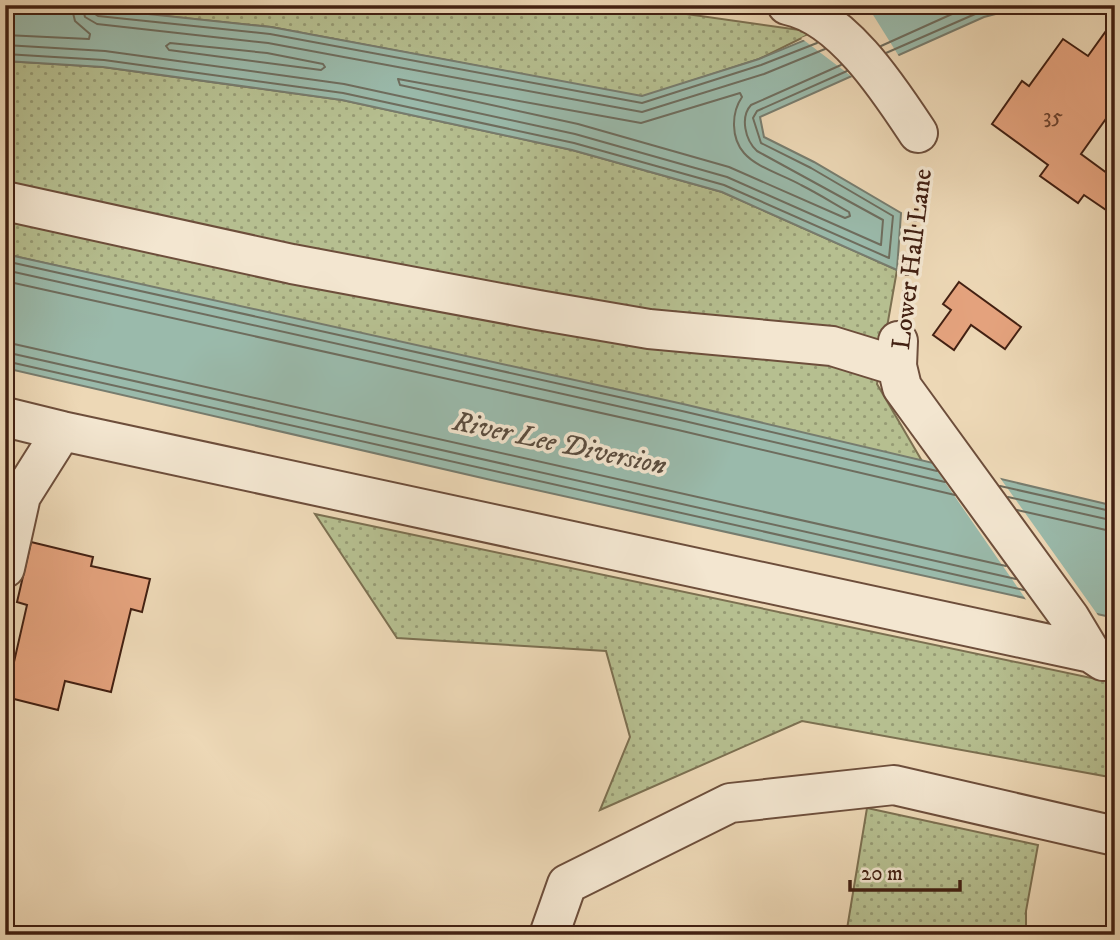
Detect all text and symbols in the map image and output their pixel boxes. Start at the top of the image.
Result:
house number: 35 [1043,102,1063,131]
street label: Lower Hall Lane [885,167,940,352]
water label: River Lee Diversion [449,404,670,483]
scale bar [850,849,961,893]
text: 20 m [861,861,903,887]

